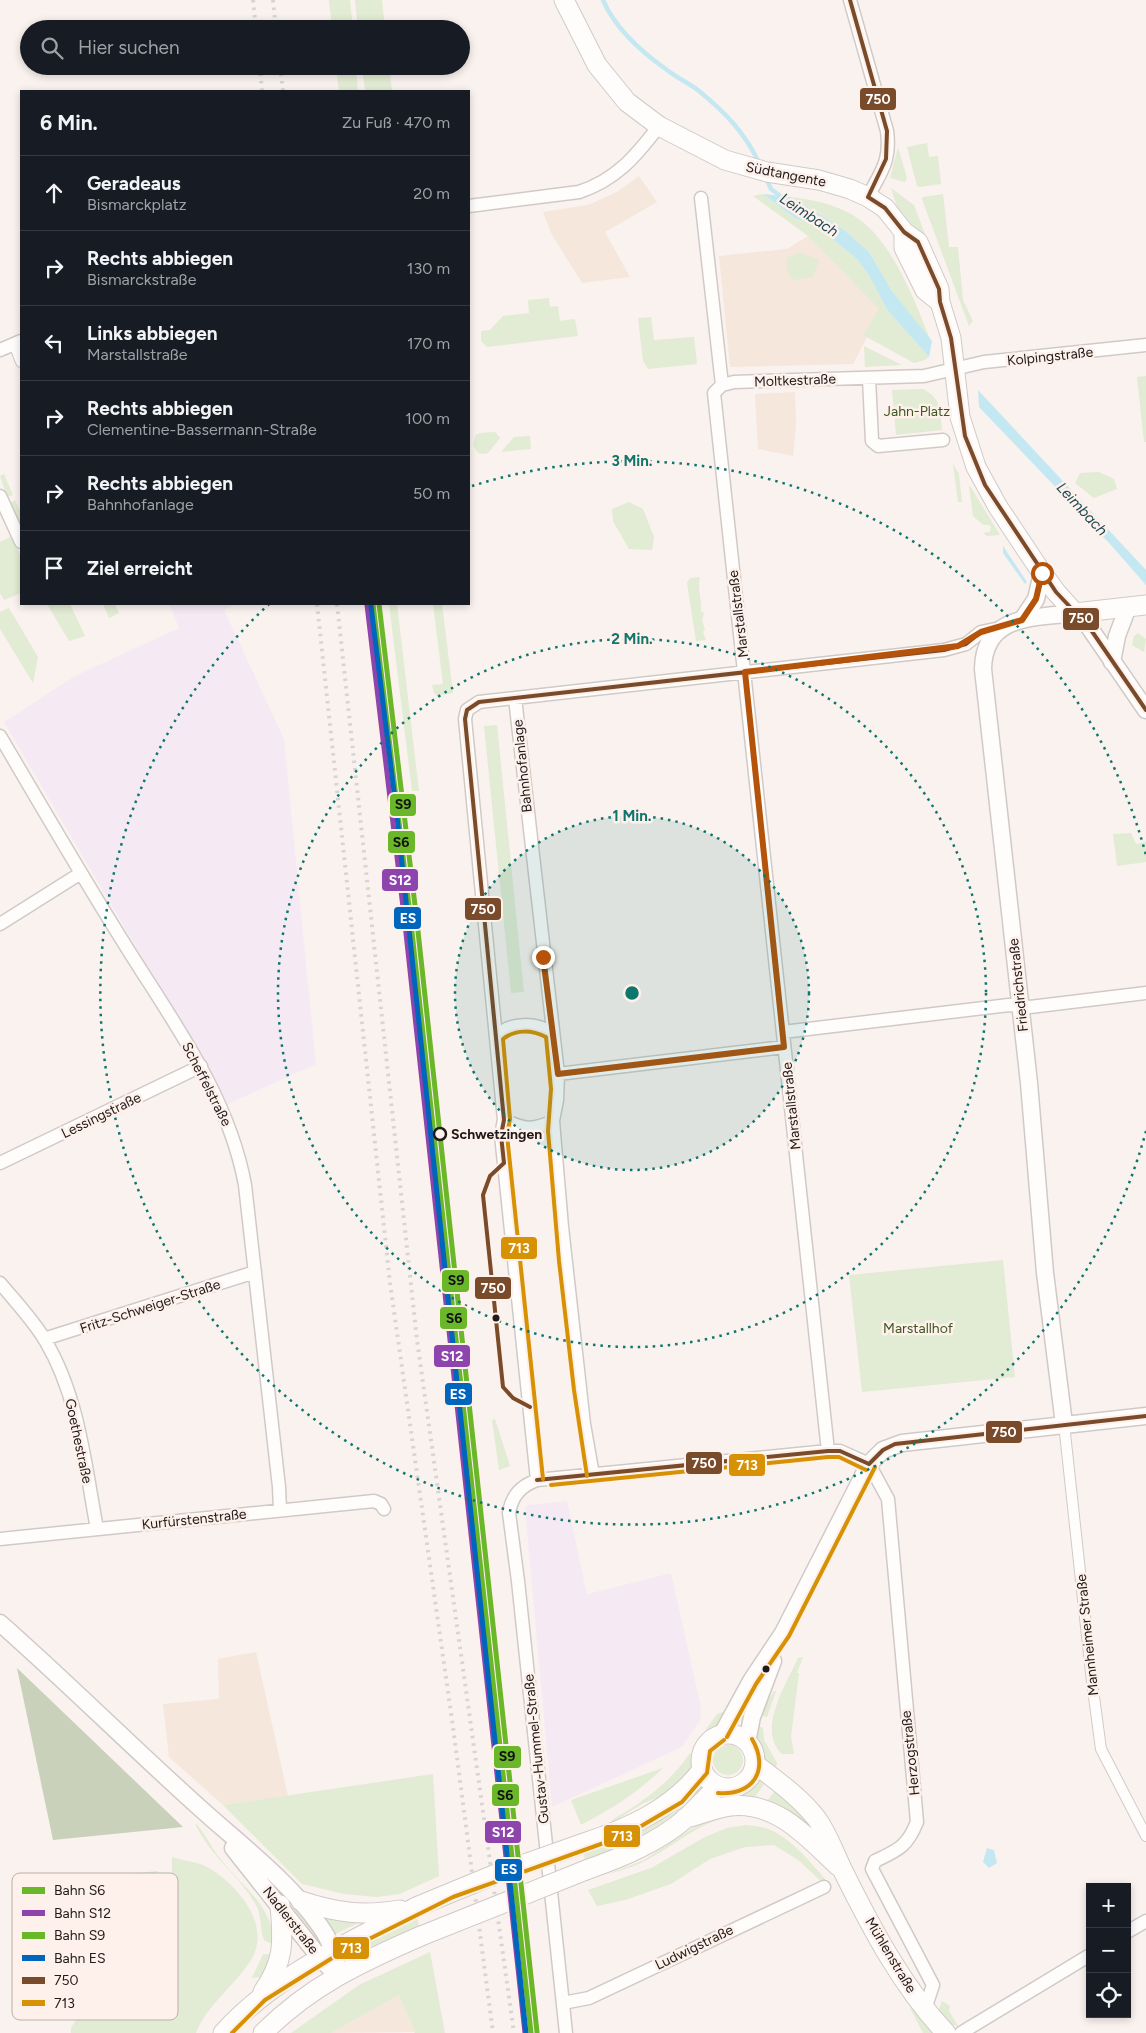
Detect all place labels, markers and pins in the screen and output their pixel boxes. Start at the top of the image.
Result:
centre of rings [623,984,641,1002]
place label: Schwetzingen [451,1126,542,1143]
marker: Schwetzingen [433,1127,447,1141]
unlabelled marker [491,1313,501,1323]
unlabelled marker [761,1664,771,1674]

